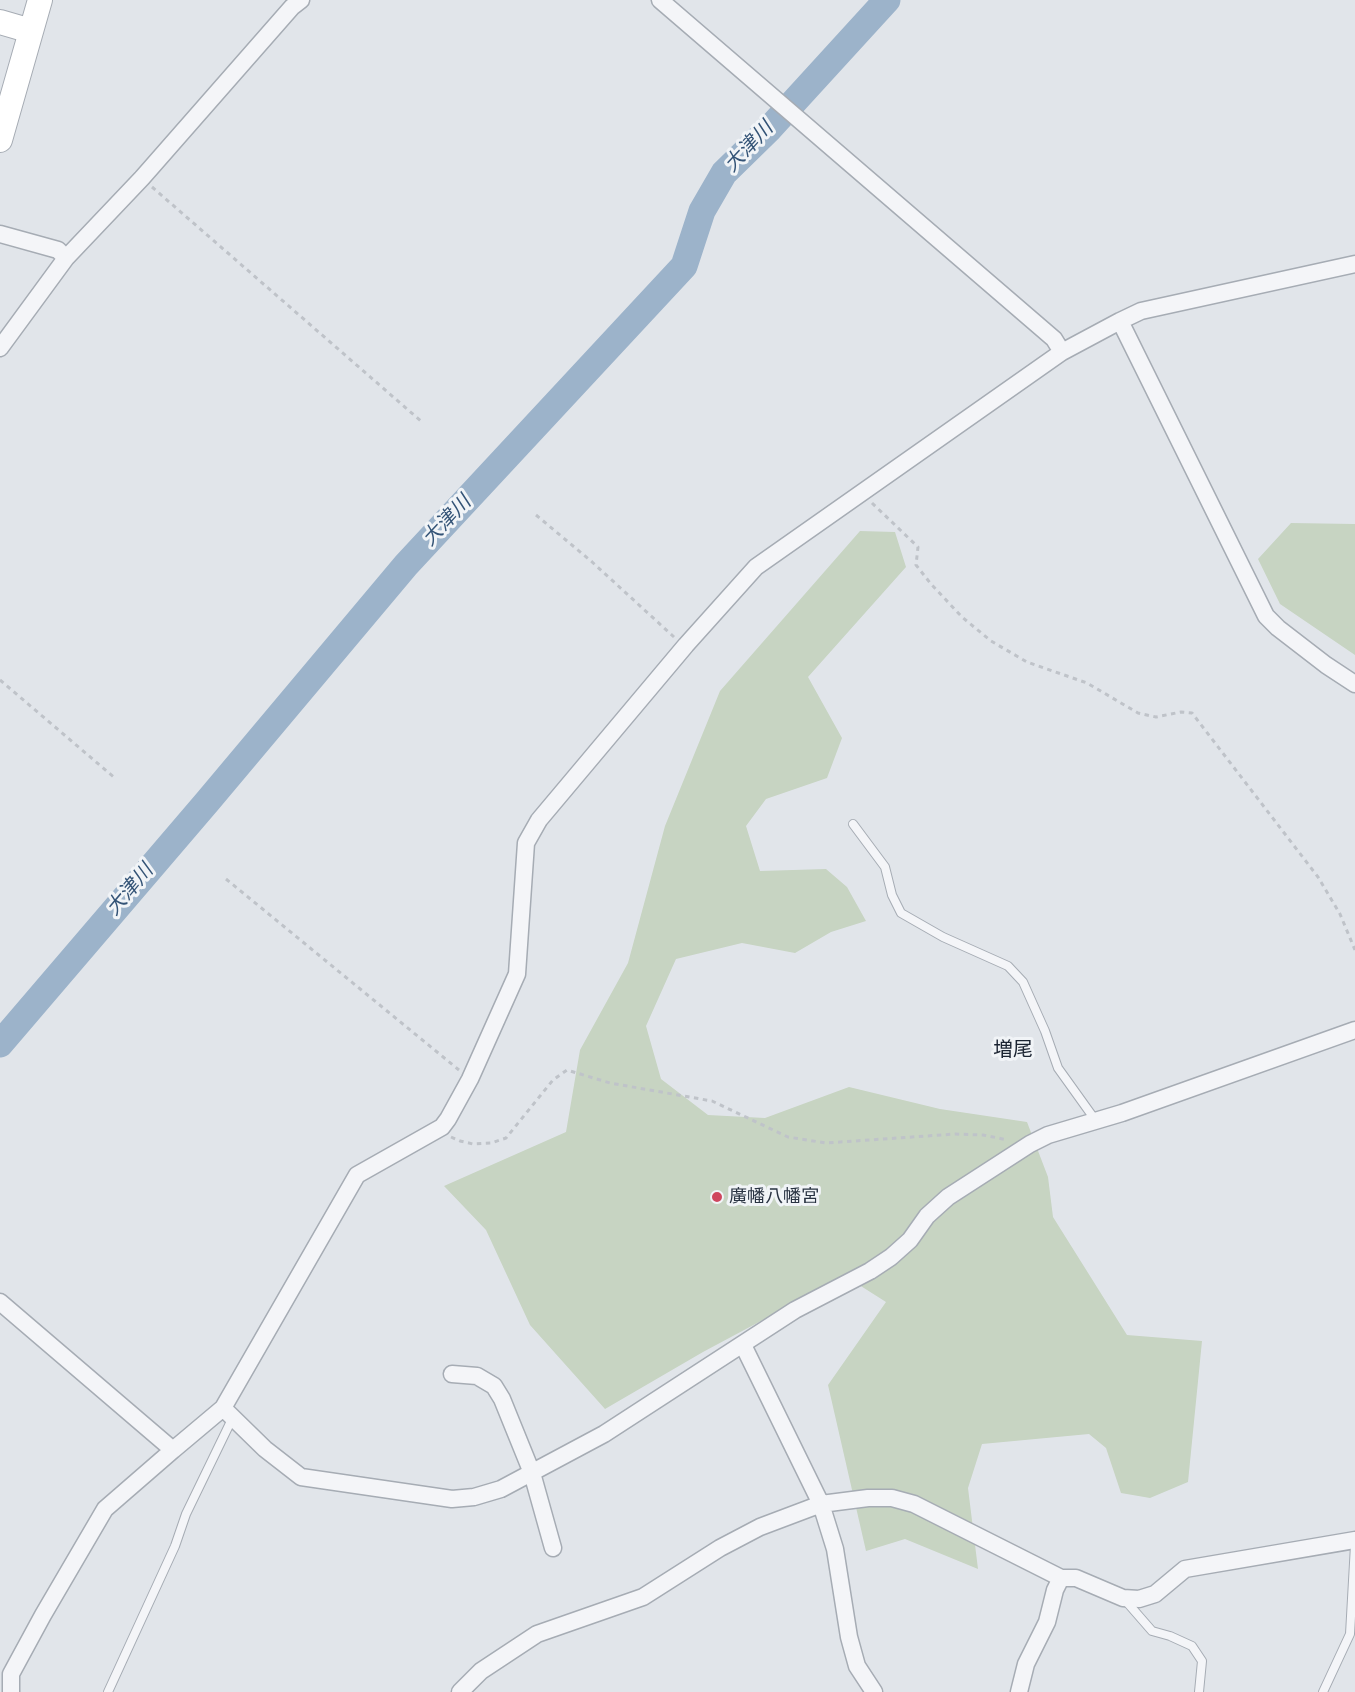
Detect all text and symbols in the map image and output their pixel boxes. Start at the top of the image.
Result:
water label: 大津川 [720,117,778,177]
water label: 大津川 [418,491,476,551]
water label: 大津川 [102,859,158,921]
district label: 増尾 [993,1038,1033,1062]
place label: 廣幡八幡宮 [729,1186,819,1208]
marker: 廣幡八幡宮 [710,1190,724,1204]

